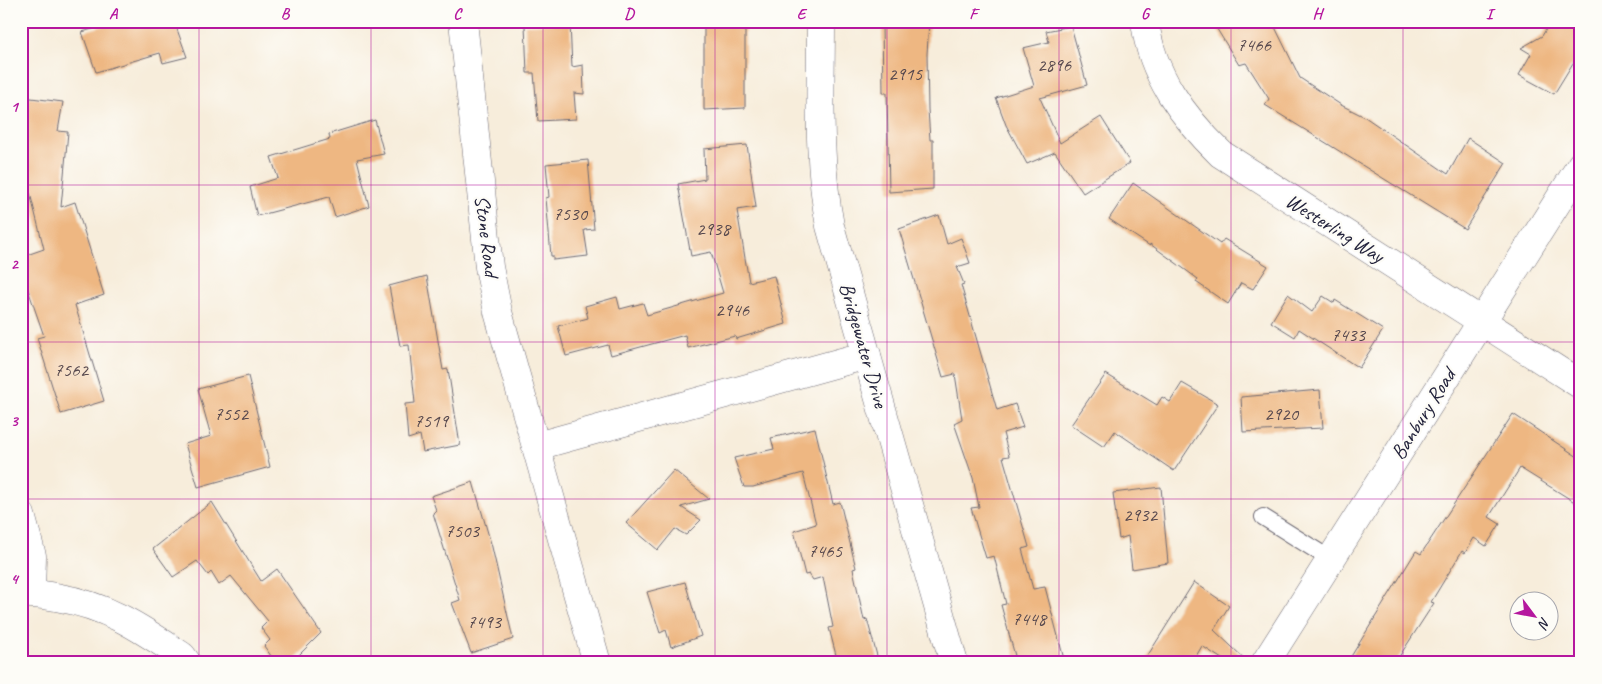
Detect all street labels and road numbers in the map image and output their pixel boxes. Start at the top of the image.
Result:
street label: Westerling Way [1281,188,1391,269]
street label: Stone Road [469,194,505,281]
street label: Bridgewater Drive [834,280,895,411]
street label: Banbury Road [1385,361,1463,464]

